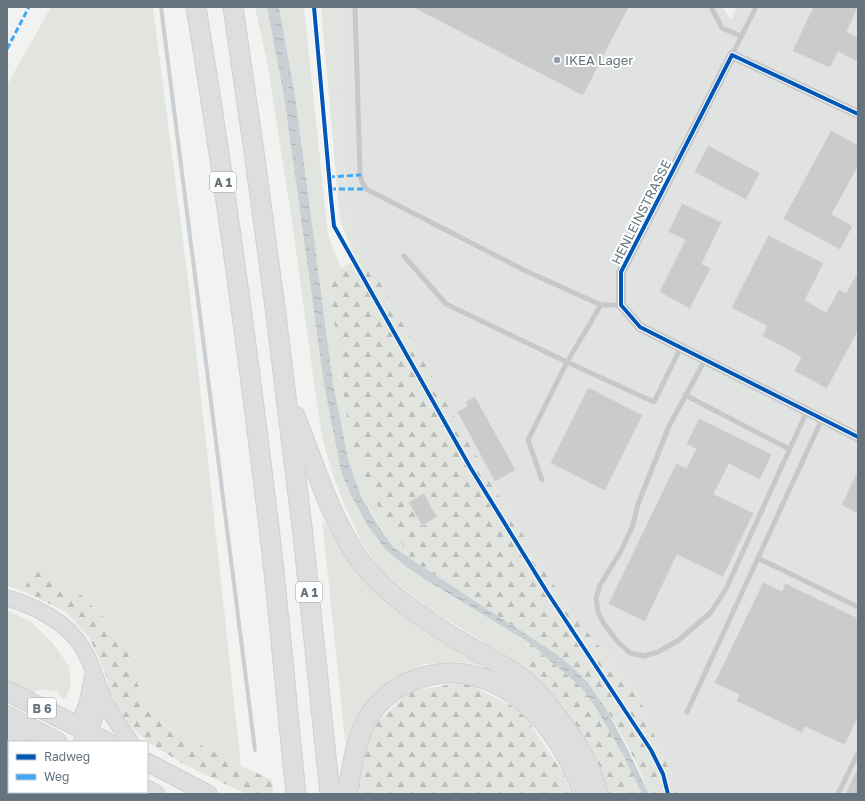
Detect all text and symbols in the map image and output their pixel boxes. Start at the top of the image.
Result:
place label: IKEA Lager [565,52,633,68]
marker: IKEA Lager [552,55,562,65]
street label: HENLEINSTRASSE [608,157,674,267]
road number: A 1 [210,172,236,192]
road number: A 1 [296,582,322,602]
road number: B 6 [28,698,56,718]
legend [8,741,148,793]
text: Radweg [44,749,90,764]
text: Weg [44,769,69,784]

